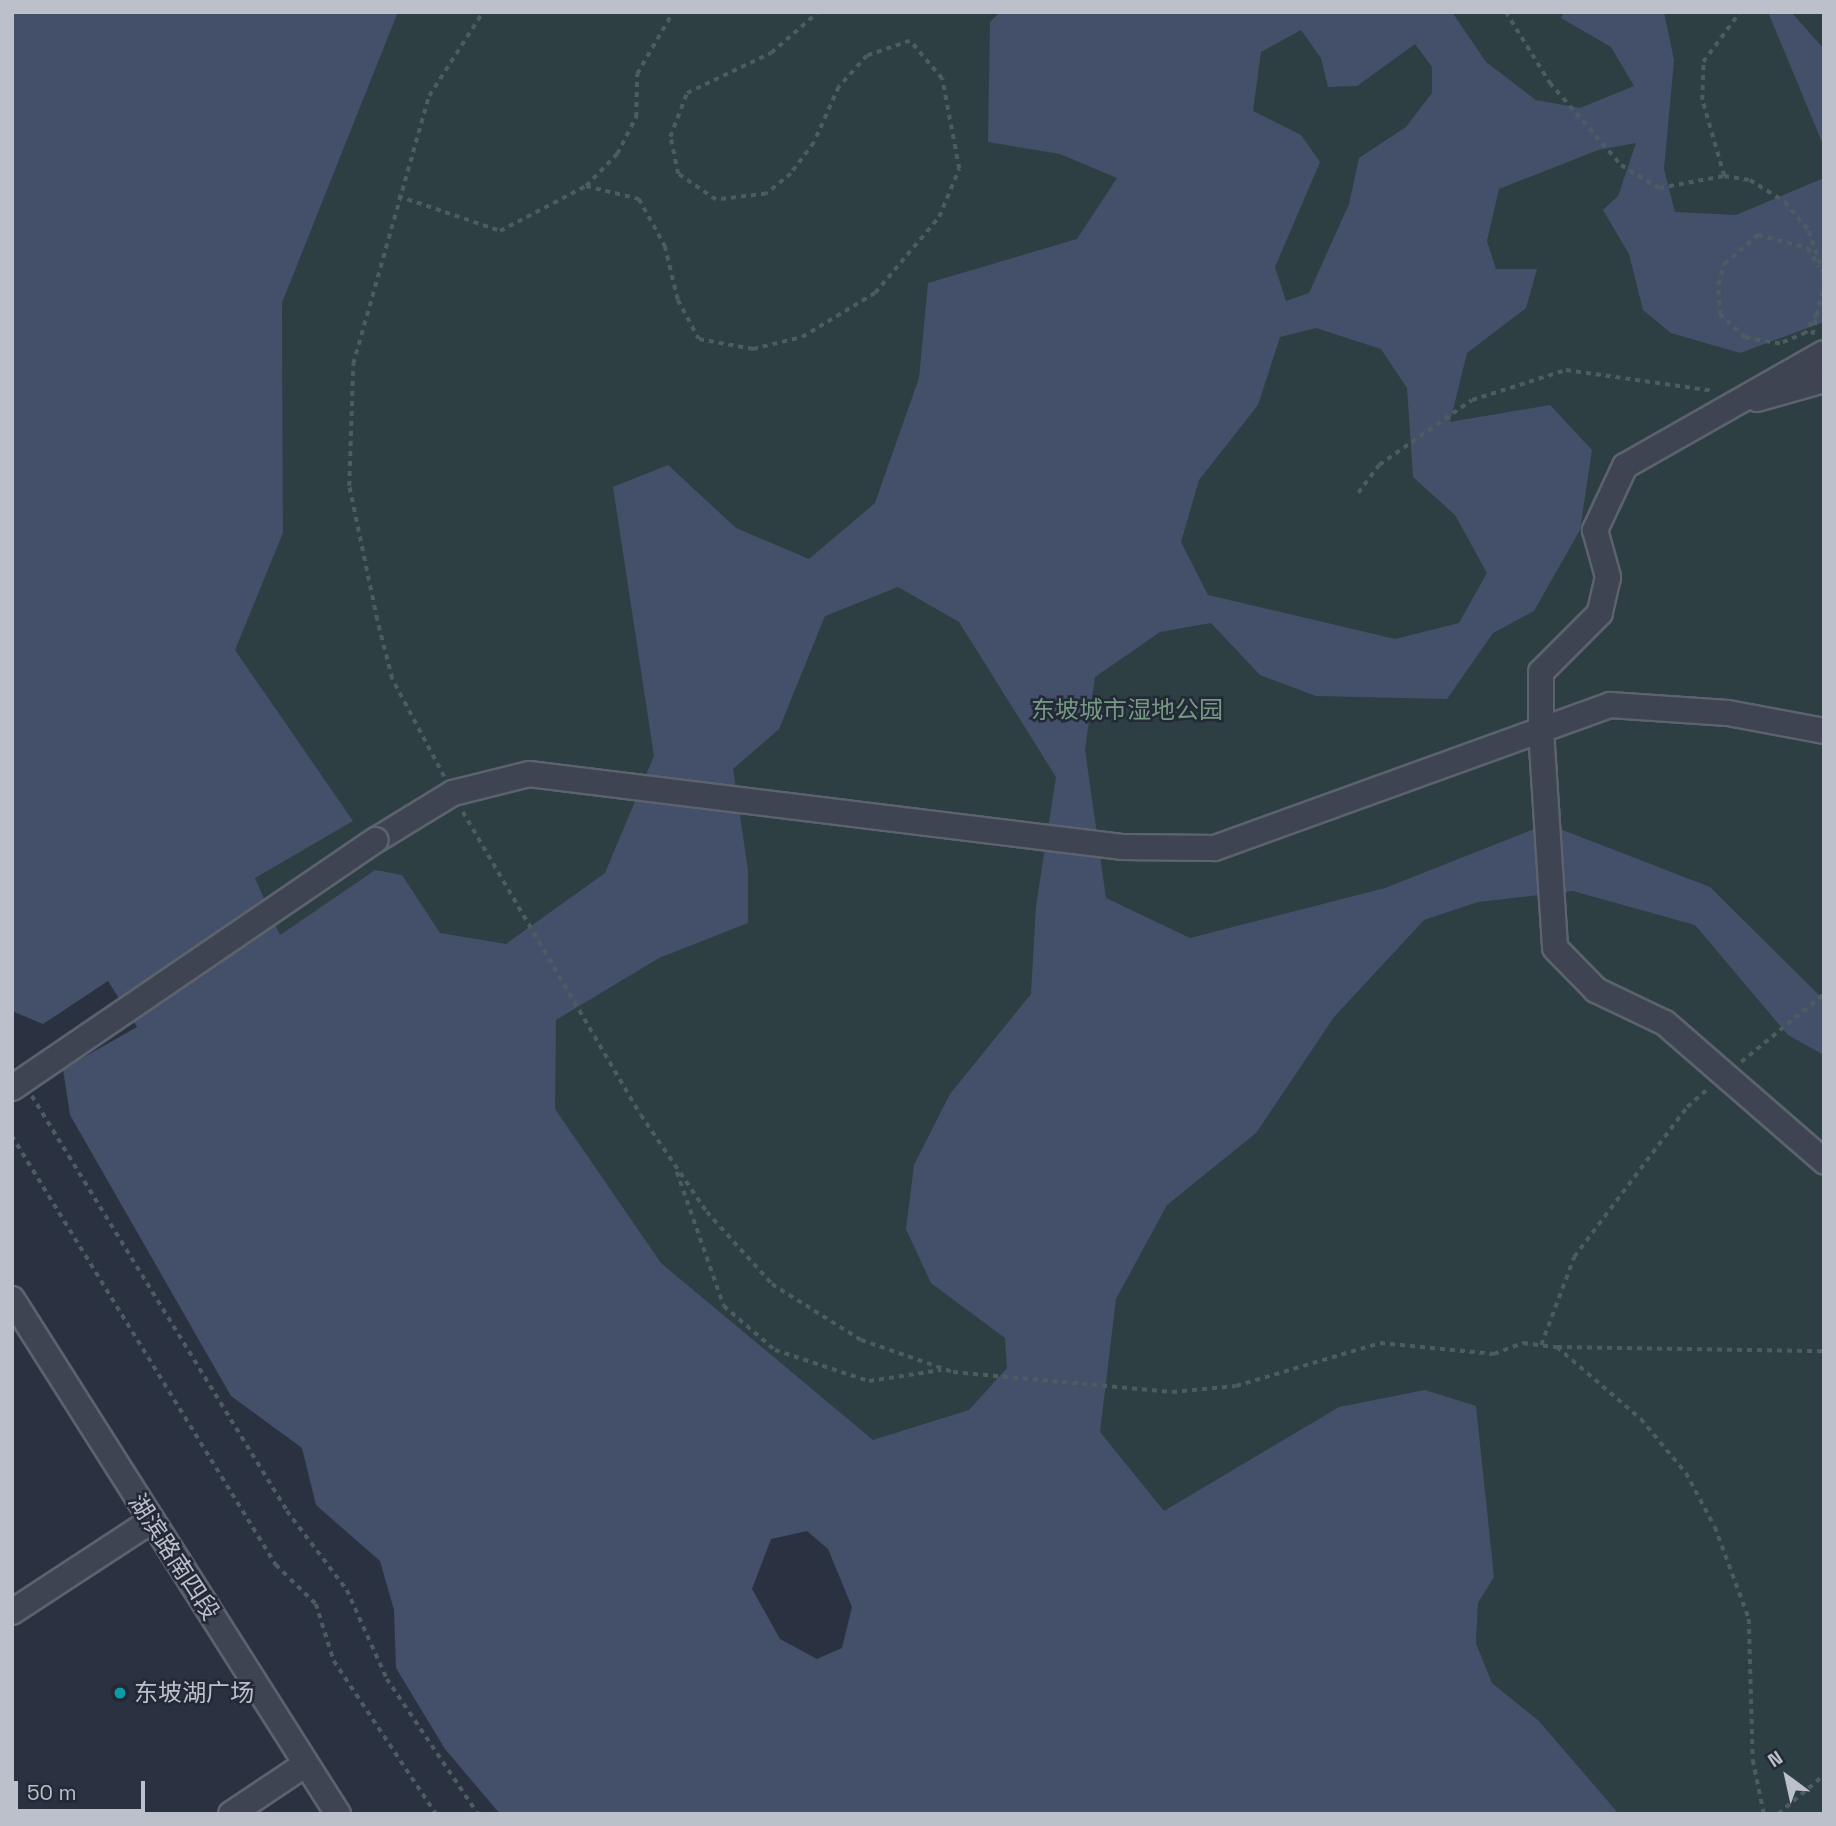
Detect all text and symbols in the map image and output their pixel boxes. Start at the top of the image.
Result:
park label: 东坡城市湿地公园 [1031,696,1223,724]
street label: 湖滨路南四段 [123,1489,225,1625]
place label: 东坡湖广场 [134,1679,254,1707]
marker: 东坡湖广场 [112,1685,128,1701]
north arrow [1752,1742,1822,1812]
text: N [1763,1745,1787,1773]
scale bar [18,1766,149,1810]
text: 50 m [27,1779,77,1806]

